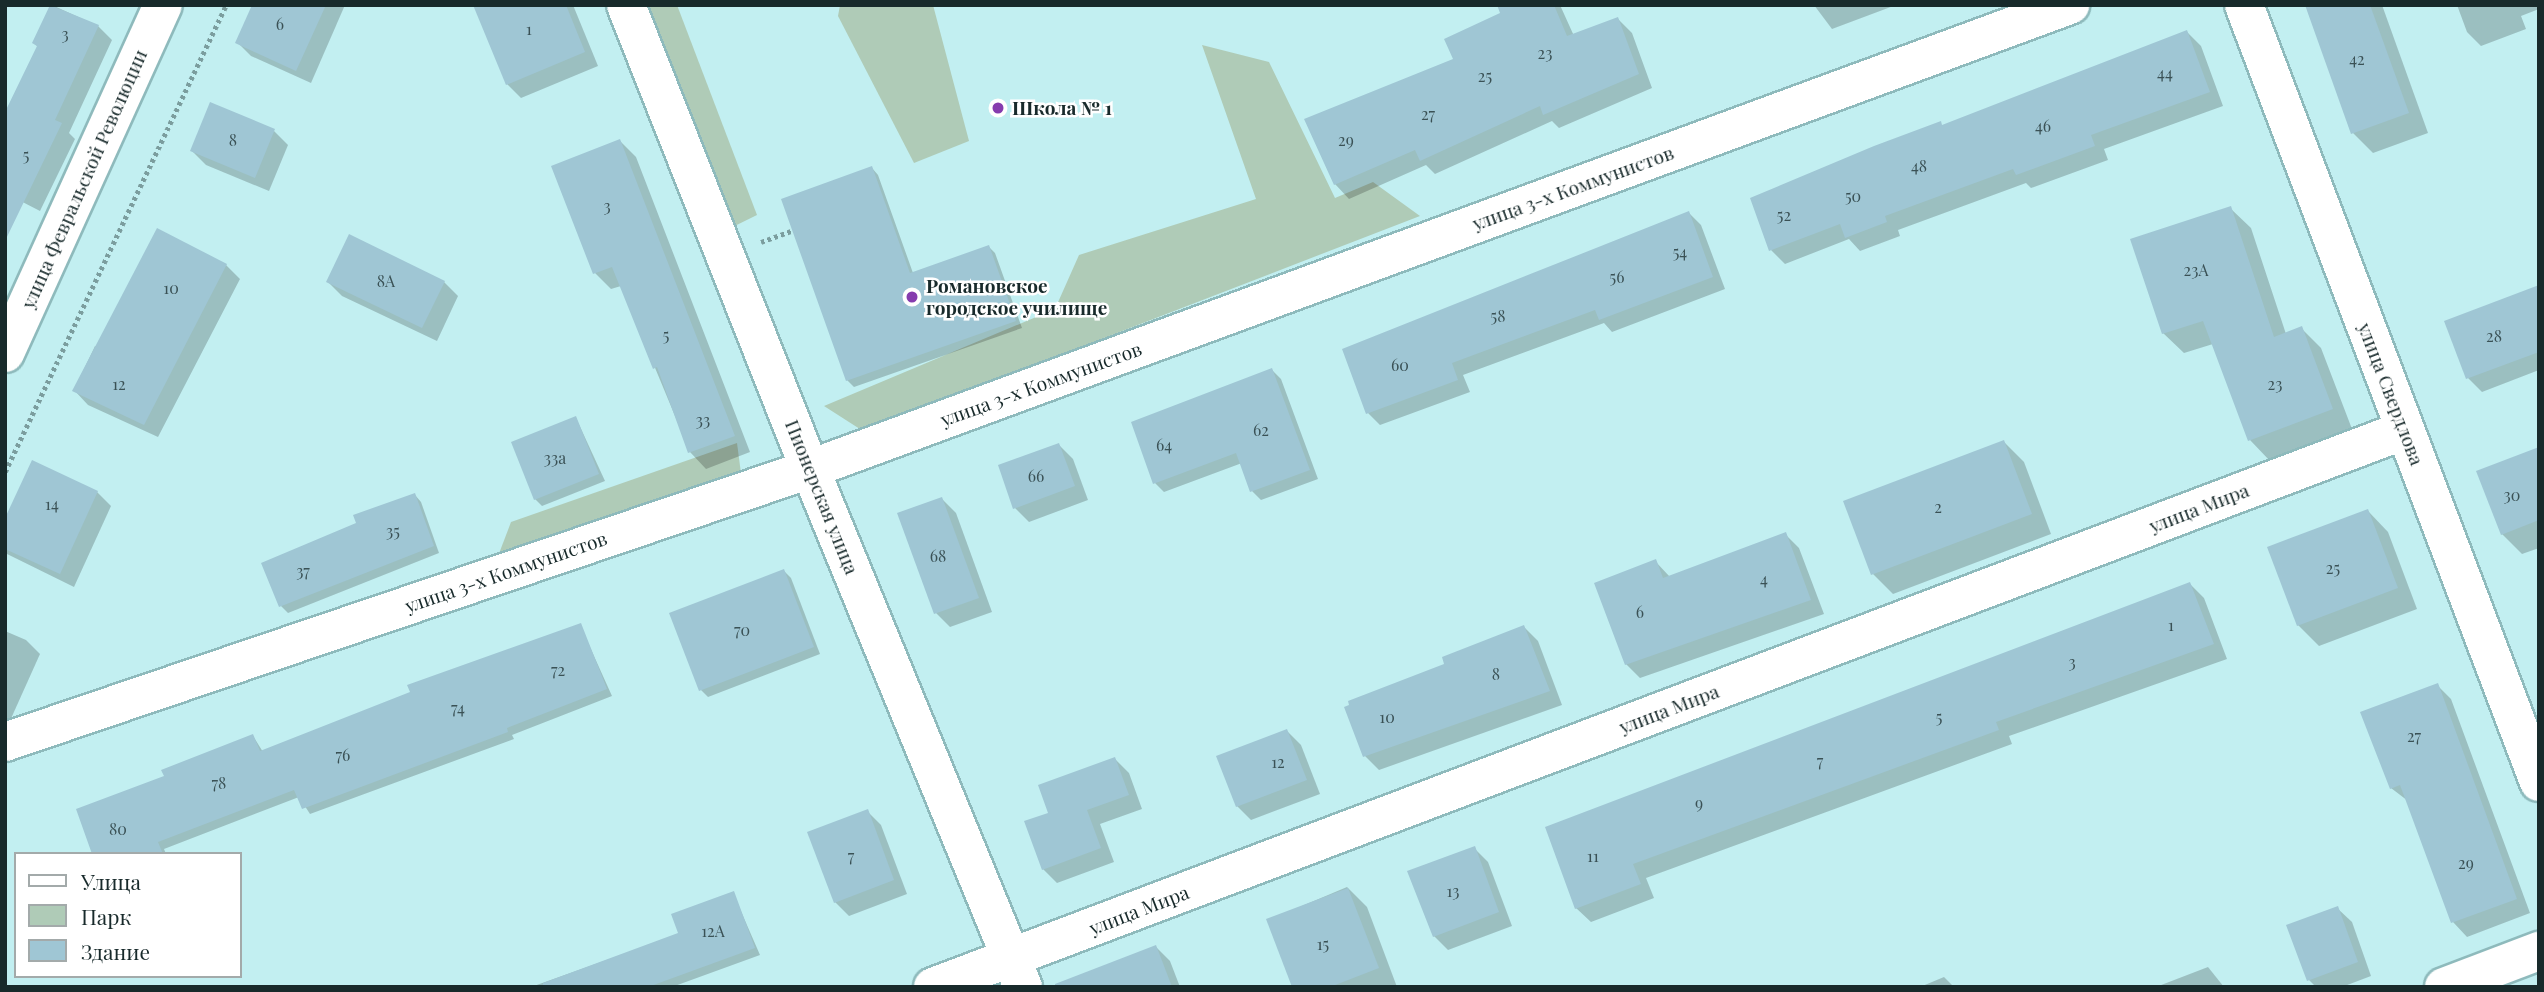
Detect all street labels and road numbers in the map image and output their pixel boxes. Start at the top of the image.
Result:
street label: улица Февральской Революции [16,46,152,312]
street label: улица 3-х Коммунистов [1469,141,1677,235]
street label: улица Свердлова [2353,320,2429,468]
street label: улица 3-х Коммунистов [937,337,1145,431]
street label: Пионерская улица [781,416,863,578]
street label: улица Мира [2146,479,2252,537]
street label: улица 3-х Коммунистов [402,527,610,617]
street label: улица Мира [1616,680,1722,738]
street label: улица Мира [1086,881,1192,939]

